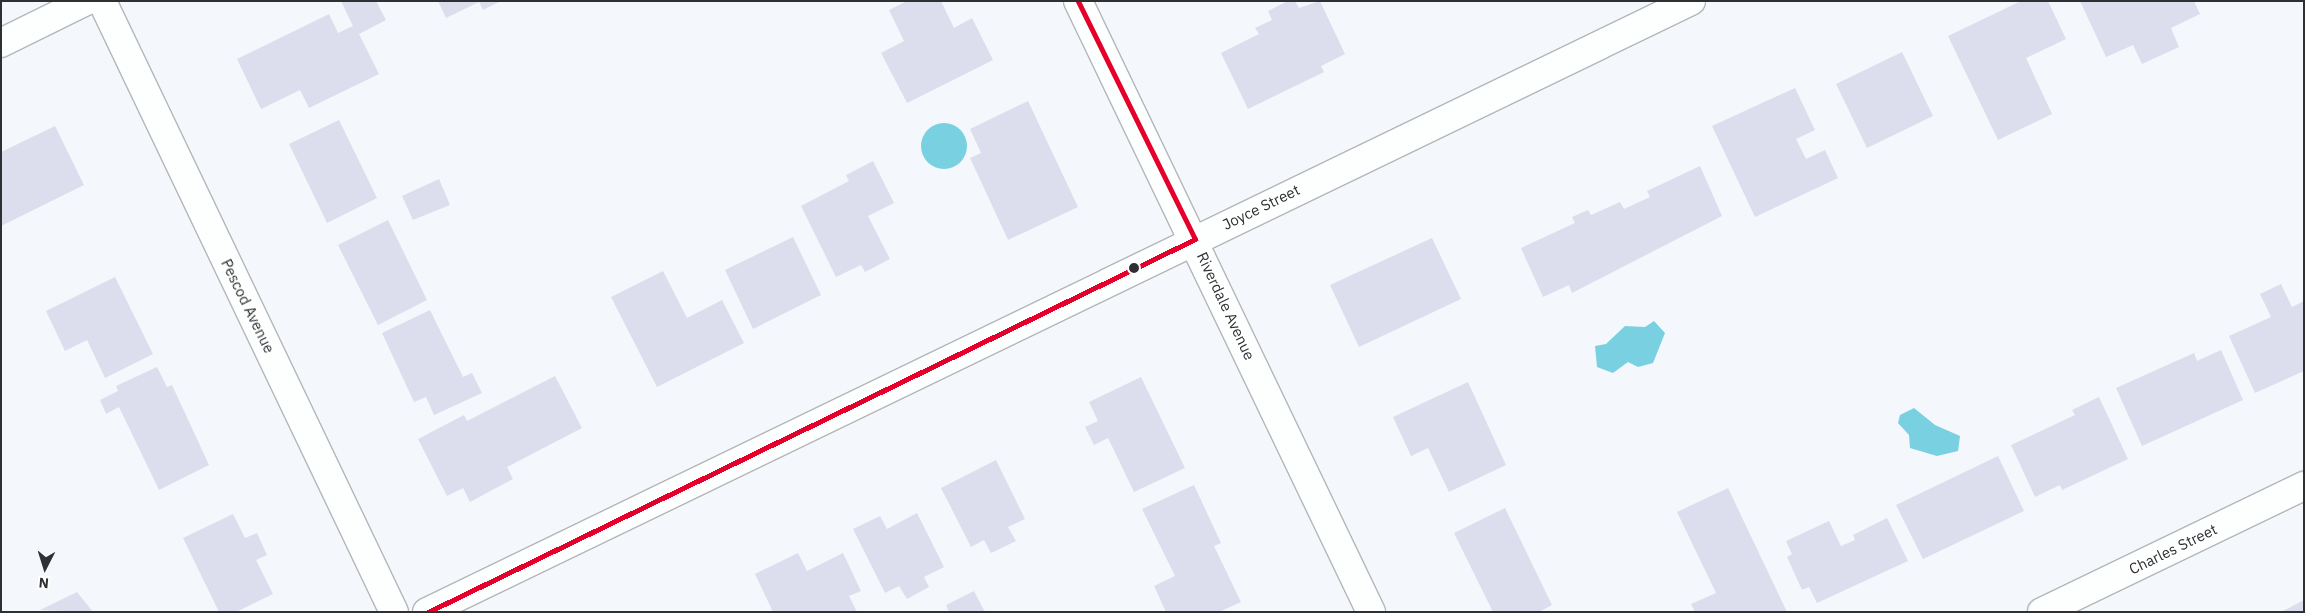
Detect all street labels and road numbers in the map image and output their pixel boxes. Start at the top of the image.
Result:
street label: Joyce Street [1219,181,1303,233]
street label: Riverdale Avenue [1193,249,1259,363]
street label: Pescod Avenue [217,256,279,356]
street label: Charles Street [2126,520,2220,578]

